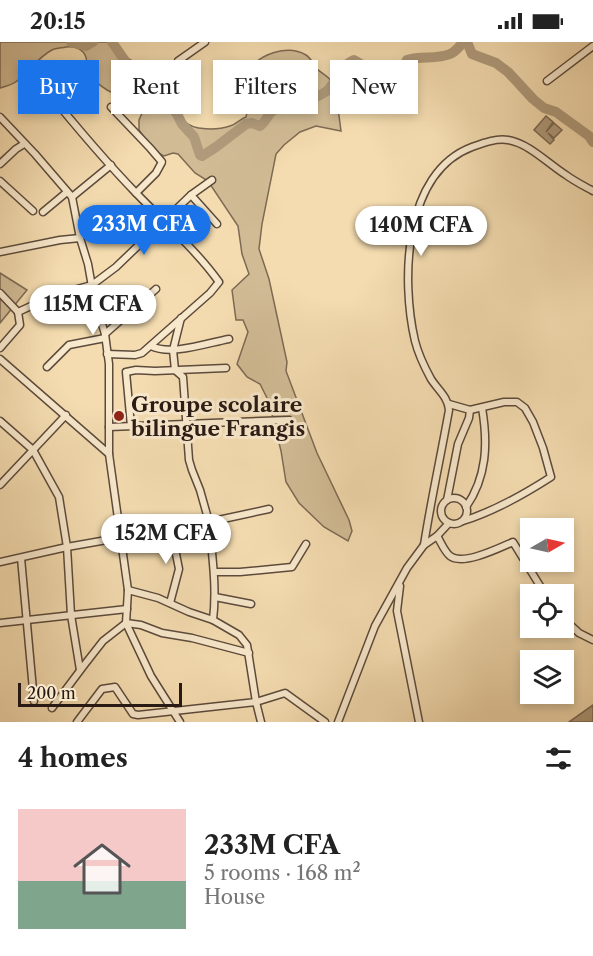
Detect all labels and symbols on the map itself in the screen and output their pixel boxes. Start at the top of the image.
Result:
pin: 233M CFA [82,205,206,256]
pin: 140M CFA [359,206,483,257]
pin: 115M CFA [31,285,155,336]
place label: Groupe scolaire bilingue Frangis [130,392,305,441]
marker: Groupe scolaire bilingue Frangis [112,409,126,423]
pin: 152M CFA [104,514,228,565]
north arrow [520,518,574,572]
scale bar [18,680,182,708]

